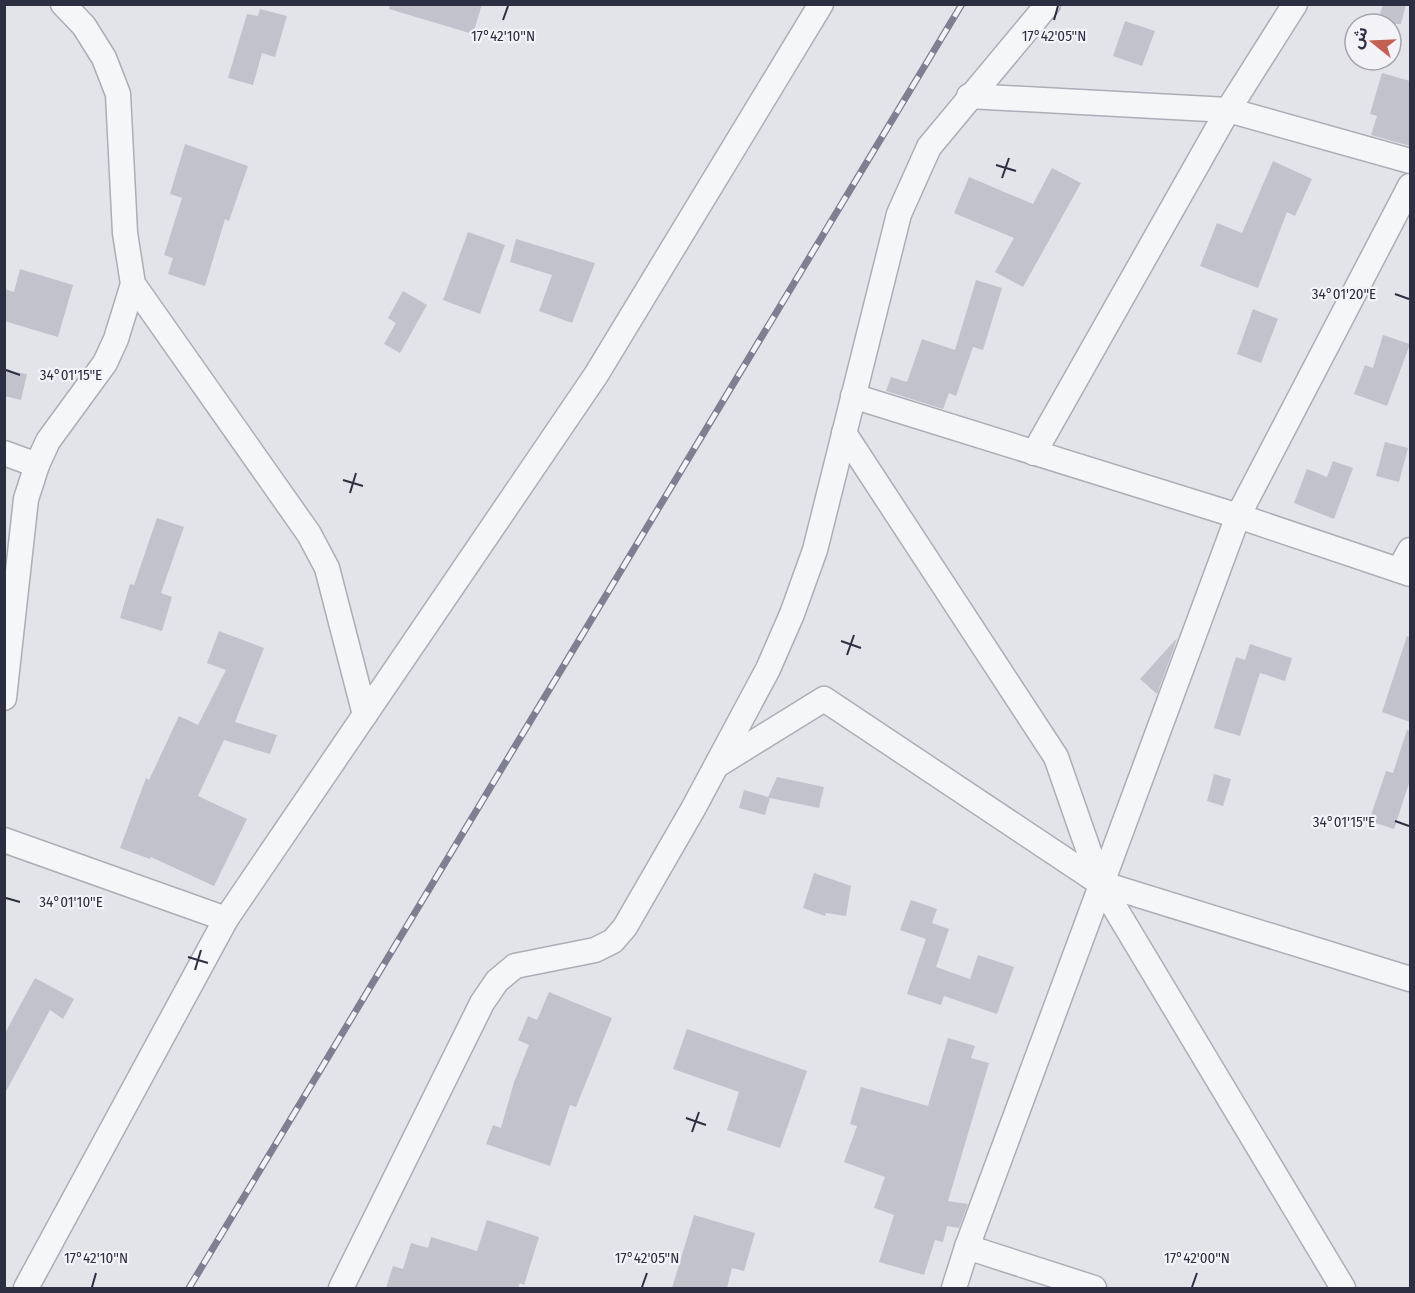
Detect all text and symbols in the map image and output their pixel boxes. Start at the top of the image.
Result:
north arrow [1343,12,1403,72]
text: ش [1347,24,1372,51]
text: 17°42'10"N [471,27,535,45]
text: 17°42'05"N [1022,27,1086,45]
text: 34°01'20"E [1312,285,1376,303]
text: 34°01'15"E [40,366,102,384]
text: 34°01'15"E [1313,813,1375,831]
text: 34°01'10"E [39,893,103,911]
text: 17°42'10"N [64,1249,128,1267]
text: 17°42'05"N [615,1249,679,1267]
text: 17°42'00"N [1164,1249,1230,1267]

